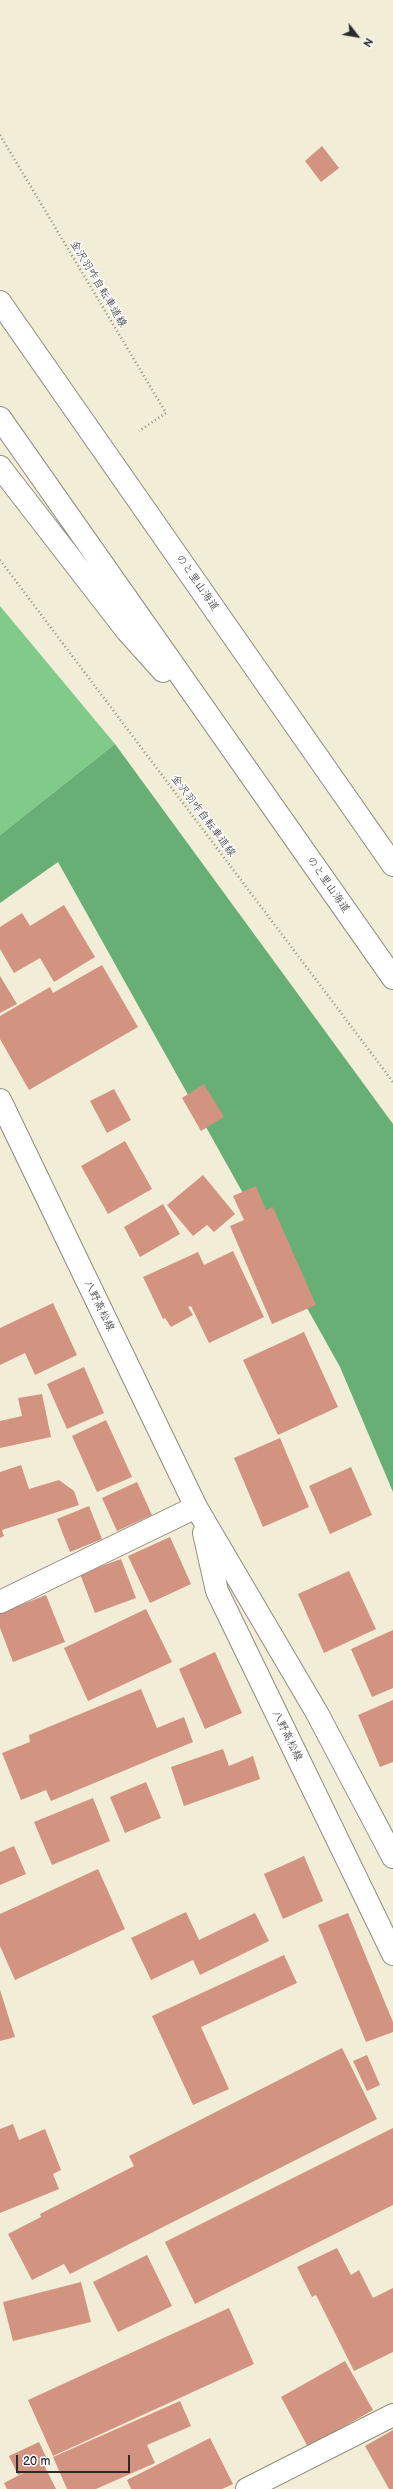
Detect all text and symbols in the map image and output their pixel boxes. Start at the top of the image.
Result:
north arrow [337,16,377,56]
text: N [360,36,375,49]
street label: 金沢羽咋自転車道線 [67,238,129,330]
street label: のと里山海道 [173,552,221,614]
street label: 金沢羽咋自転車道線 [168,772,238,860]
street label: のと里山海道 [304,854,352,916]
street label: 八野高松線 [81,1278,117,1334]
street label: 八野高松線 [269,1708,305,1764]
scale bar [18,2447,132,2473]
text: 20 m [23,2454,50,2469]

